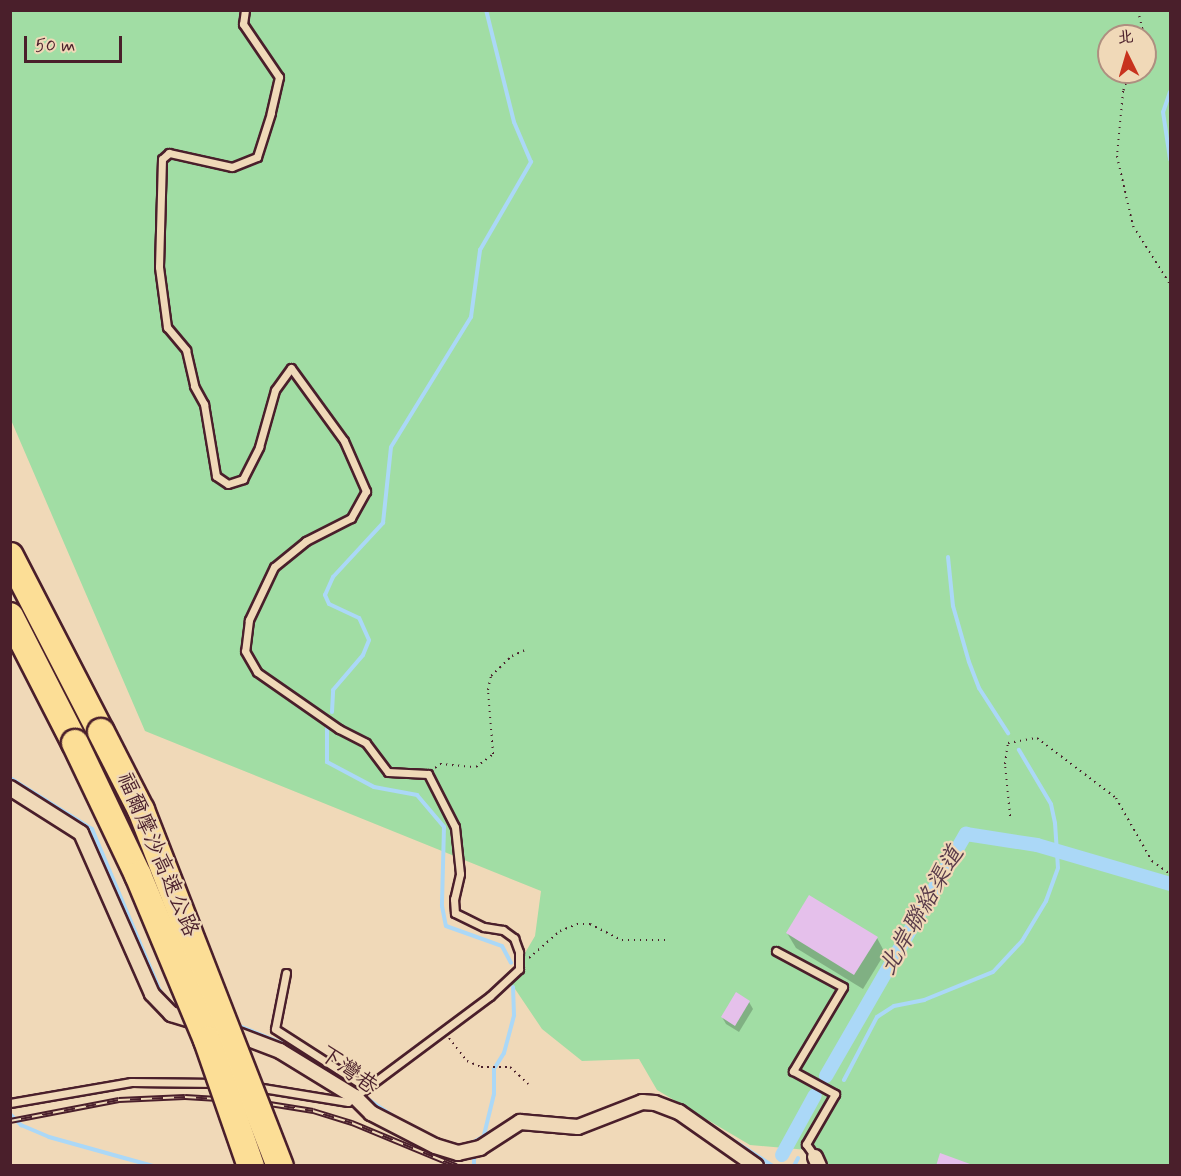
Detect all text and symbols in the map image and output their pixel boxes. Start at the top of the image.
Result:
scale bar [27,24,124,62]
north arrow [1097,24,1157,84]
text: 北 [1117,26,1134,49]
text: 50 m [35,34,75,58]
street label: 福爾摩沙高速公路 [110,769,204,941]
water label: 北岸聯絡渠道 [874,841,970,981]
street label: 下灣巷 [314,1041,382,1101]

